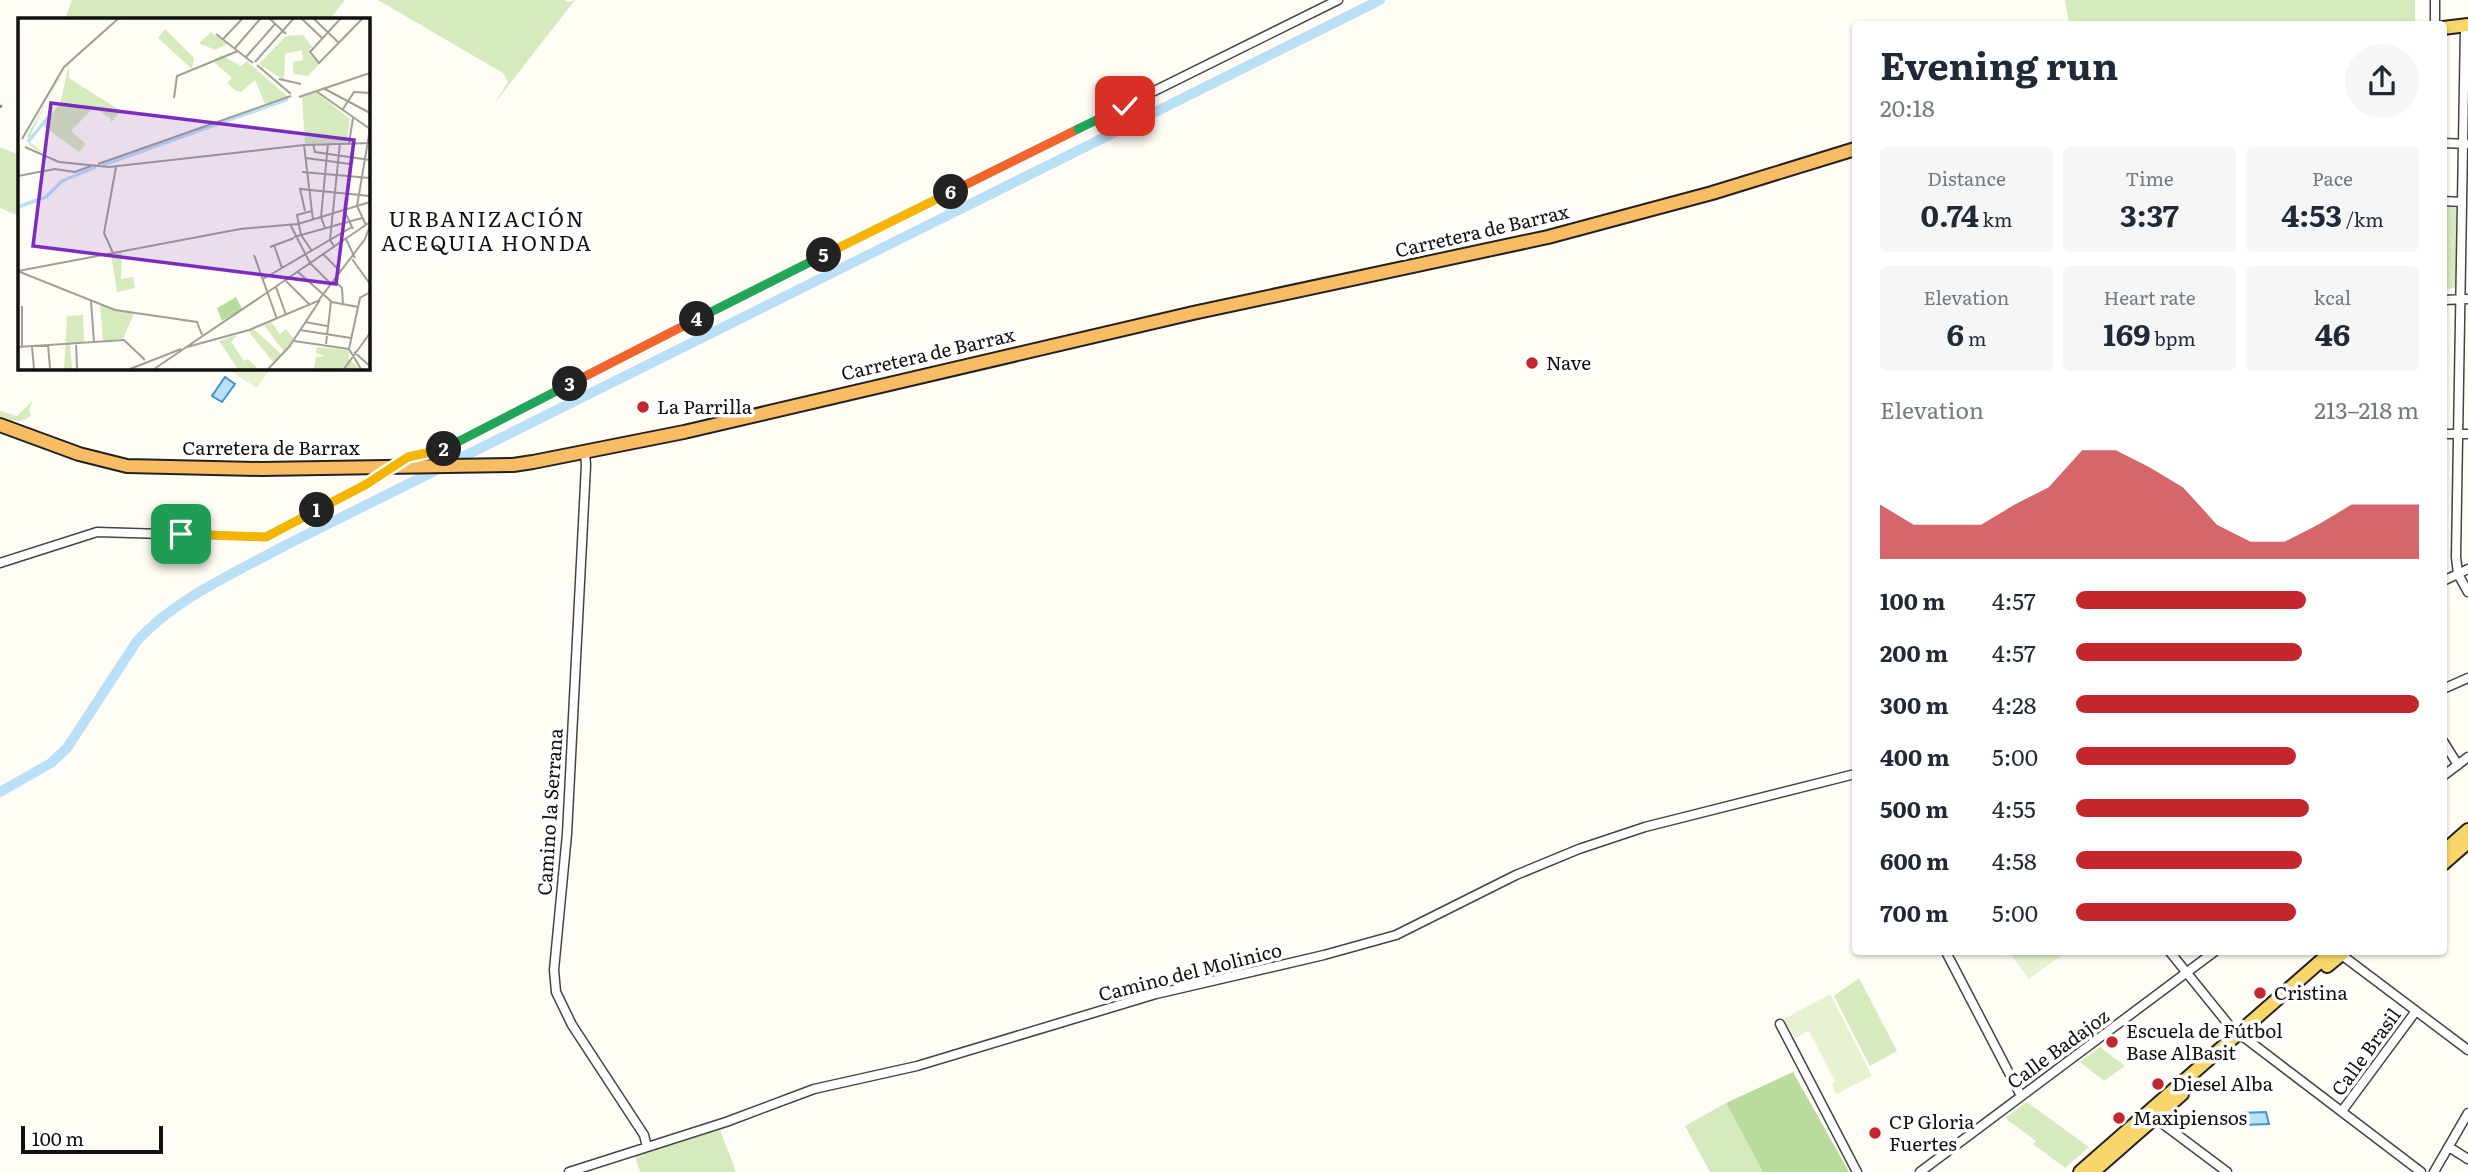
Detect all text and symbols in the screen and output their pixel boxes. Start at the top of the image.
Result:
inset map [18,18,369,369]
text: Evening run [1880,35,2118,92]
button: share [2345,44,2419,118]
pin [1095,76,1155,136]
icon: check [1106,87,1144,125]
text: 20:18 [1880,90,1935,124]
text: Distance [1927,164,2006,192]
text: Time [2125,164,2174,192]
text: Pace [2312,164,2353,192]
pin: 6 [934,174,968,210]
text: 6 [945,177,956,205]
text: 0.74 [1921,192,1979,236]
text: 3:37 [2120,192,2179,236]
text: 4:53 [2281,192,2342,236]
street label: Carretera de Barrax [1392,196,1572,264]
district label: URBANIZACIÓN ACEQUIA HONDA [381,202,593,257]
text: km [1979,205,2012,233]
text: /km [2342,205,2384,233]
pin: 5 [806,238,842,272]
text: 5 [818,240,829,268]
text: Elevation [1924,283,2009,311]
text: Heart rate [2103,283,2196,311]
text: kcal [2314,283,2351,311]
pin: 4 [680,302,714,336]
text: 4 [691,304,702,332]
text: 6 [1947,311,1964,355]
text: 169 [2103,311,2151,355]
text: 46 [2315,311,2350,355]
street label: Carretera de Barrax [838,319,1018,387]
text: m [1964,324,1986,352]
text: bpm [2151,324,2196,352]
place label: Nave [1546,348,1591,376]
marker: Nave [1524,355,1540,371]
pin: 3 [552,366,588,402]
text: 3 [564,369,575,397]
place label: La Parrilla [657,392,753,420]
text: Elevation [1880,392,1984,426]
text: 213–218 m [2314,392,2419,426]
marker: La Parrilla [635,399,651,415]
pin: 2 [426,432,462,466]
street label: Carretera de Barrax [182,433,360,461]
text: 2 [438,434,449,462]
pin: 1 [300,492,334,528]
text: 1 [313,495,320,523]
pin [151,504,211,564]
icon: arrive [162,515,200,553]
text: 100 m [1880,583,1945,617]
text: 4:57 [1992,583,2036,617]
text: 200 m [1880,635,1948,669]
text: 4:57 [1992,635,2036,669]
text: 300 m [1880,687,1949,721]
text: 4:28 [1992,687,2036,721]
street label: Camino la Serrana [529,727,569,896]
text: 400 m [1880,739,1950,773]
text: 5:00 [1992,739,2038,773]
text: 500 m [1880,791,1948,825]
text: 4:55 [1992,791,2036,825]
text: 600 m [1880,843,1949,877]
text: 4:58 [1992,843,2037,877]
text: 700 m [1880,895,1948,929]
text: 5:00 [1992,895,2038,929]
street label: Camino del Molinico [1095,935,1284,1007]
place label: Cristina [2274,978,2349,1006]
marker: Cristina [2252,985,2268,1001]
street label: Calle Badajoz [2001,1002,2114,1095]
street label: Calle Brasil [2324,1002,2407,1101]
place label: Escuela de Fútbol Base AlBasit [2126,1016,2283,1066]
marker: Escuela de Fútbol Base AlBasit [2104,1034,2120,1050]
place label: Diesel Alba [2172,1069,2274,1097]
marker: Diesel Alba [2150,1076,2166,1092]
place label: Maxipiensos [2133,1103,2248,1131]
place label: CP Gloria Fuertes [1889,1107,1975,1157]
marker: Maxipiensos [2111,1110,2127,1126]
scale bar [21,1123,163,1155]
text: 100 m [32,1124,84,1152]
marker: CP Gloria Fuertes [1867,1125,1883,1141]

